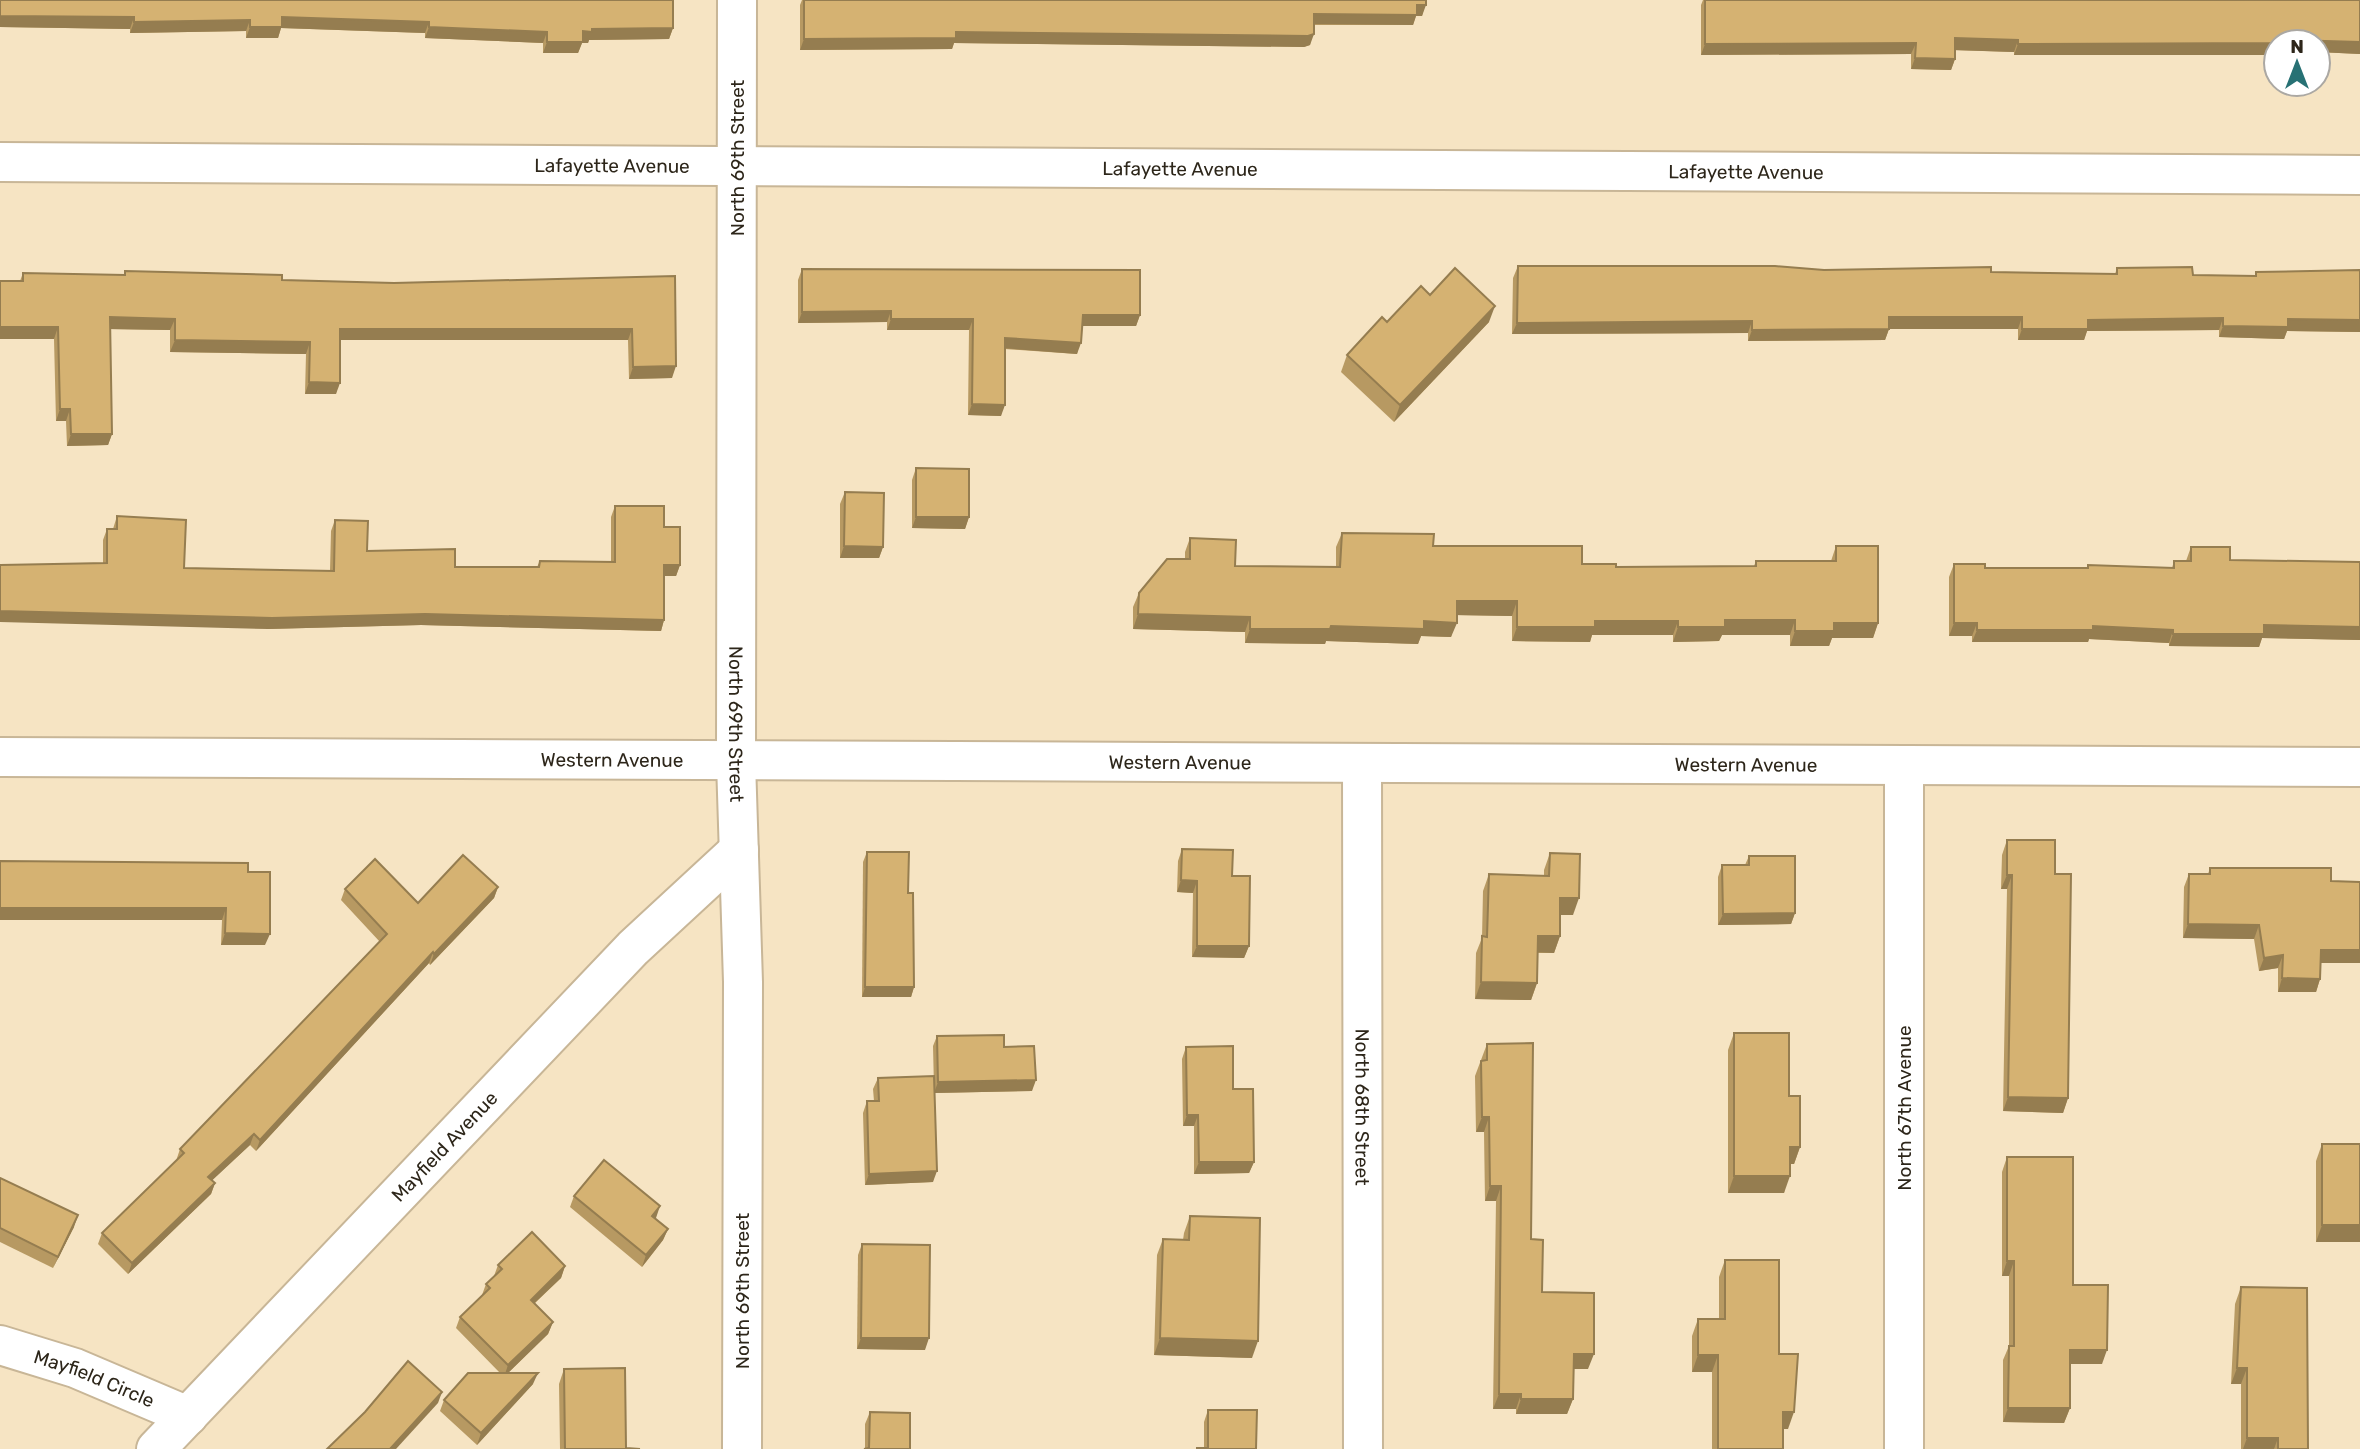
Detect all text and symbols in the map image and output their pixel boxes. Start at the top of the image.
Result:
north arrow [2262,28,2332,98]
text: N [2290,35,2304,58]
street label: North 69th Street [726,79,749,236]
street label: Lafayette Avenue [534,153,690,177]
street label: Lafayette Avenue [1102,157,1258,180]
street label: Lafayette Avenue [1668,160,1824,184]
street label: North 69th Street [724,646,749,803]
street label: Western Avenue [541,748,683,771]
street label: Western Avenue [1109,750,1251,774]
street label: Western Avenue [1675,753,1817,776]
street label: North 67th Avenue [1893,1025,1916,1191]
street label: North 68th Street [1351,1028,1374,1186]
street label: Mayfield Avenue [386,1086,502,1206]
street label: North 69th Street [731,1212,754,1369]
street label: Mayfield Circle [31,1345,158,1412]

